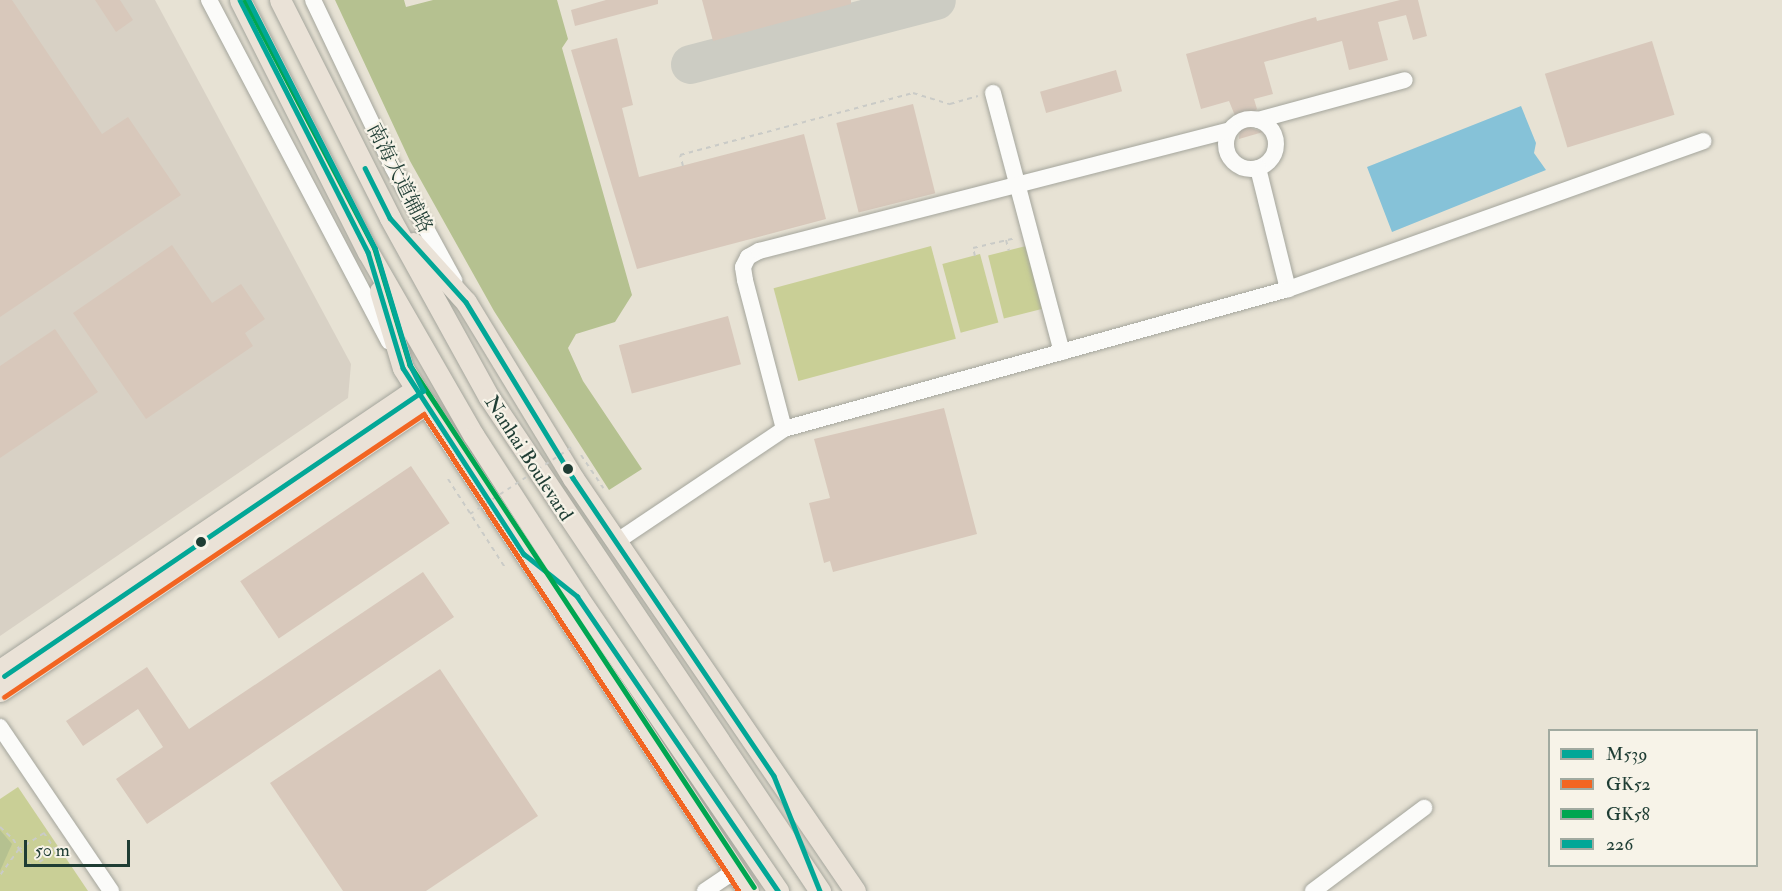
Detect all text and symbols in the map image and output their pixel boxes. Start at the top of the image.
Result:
street label: 南海大道辅路 [362,119,438,237]
street label: Nanhai Boulevard [480,391,578,525]
unlabelled marker [562,463,574,475]
unlabelled marker [195,536,207,548]
legend [1548,729,1758,867]
text: M539 [1606,743,1647,766]
text: GK52 [1606,773,1651,796]
text: GK58 [1606,803,1650,826]
scale bar [27,828,134,866]
text: 226 [1606,833,1633,856]
text: 50 m [35,839,70,862]

